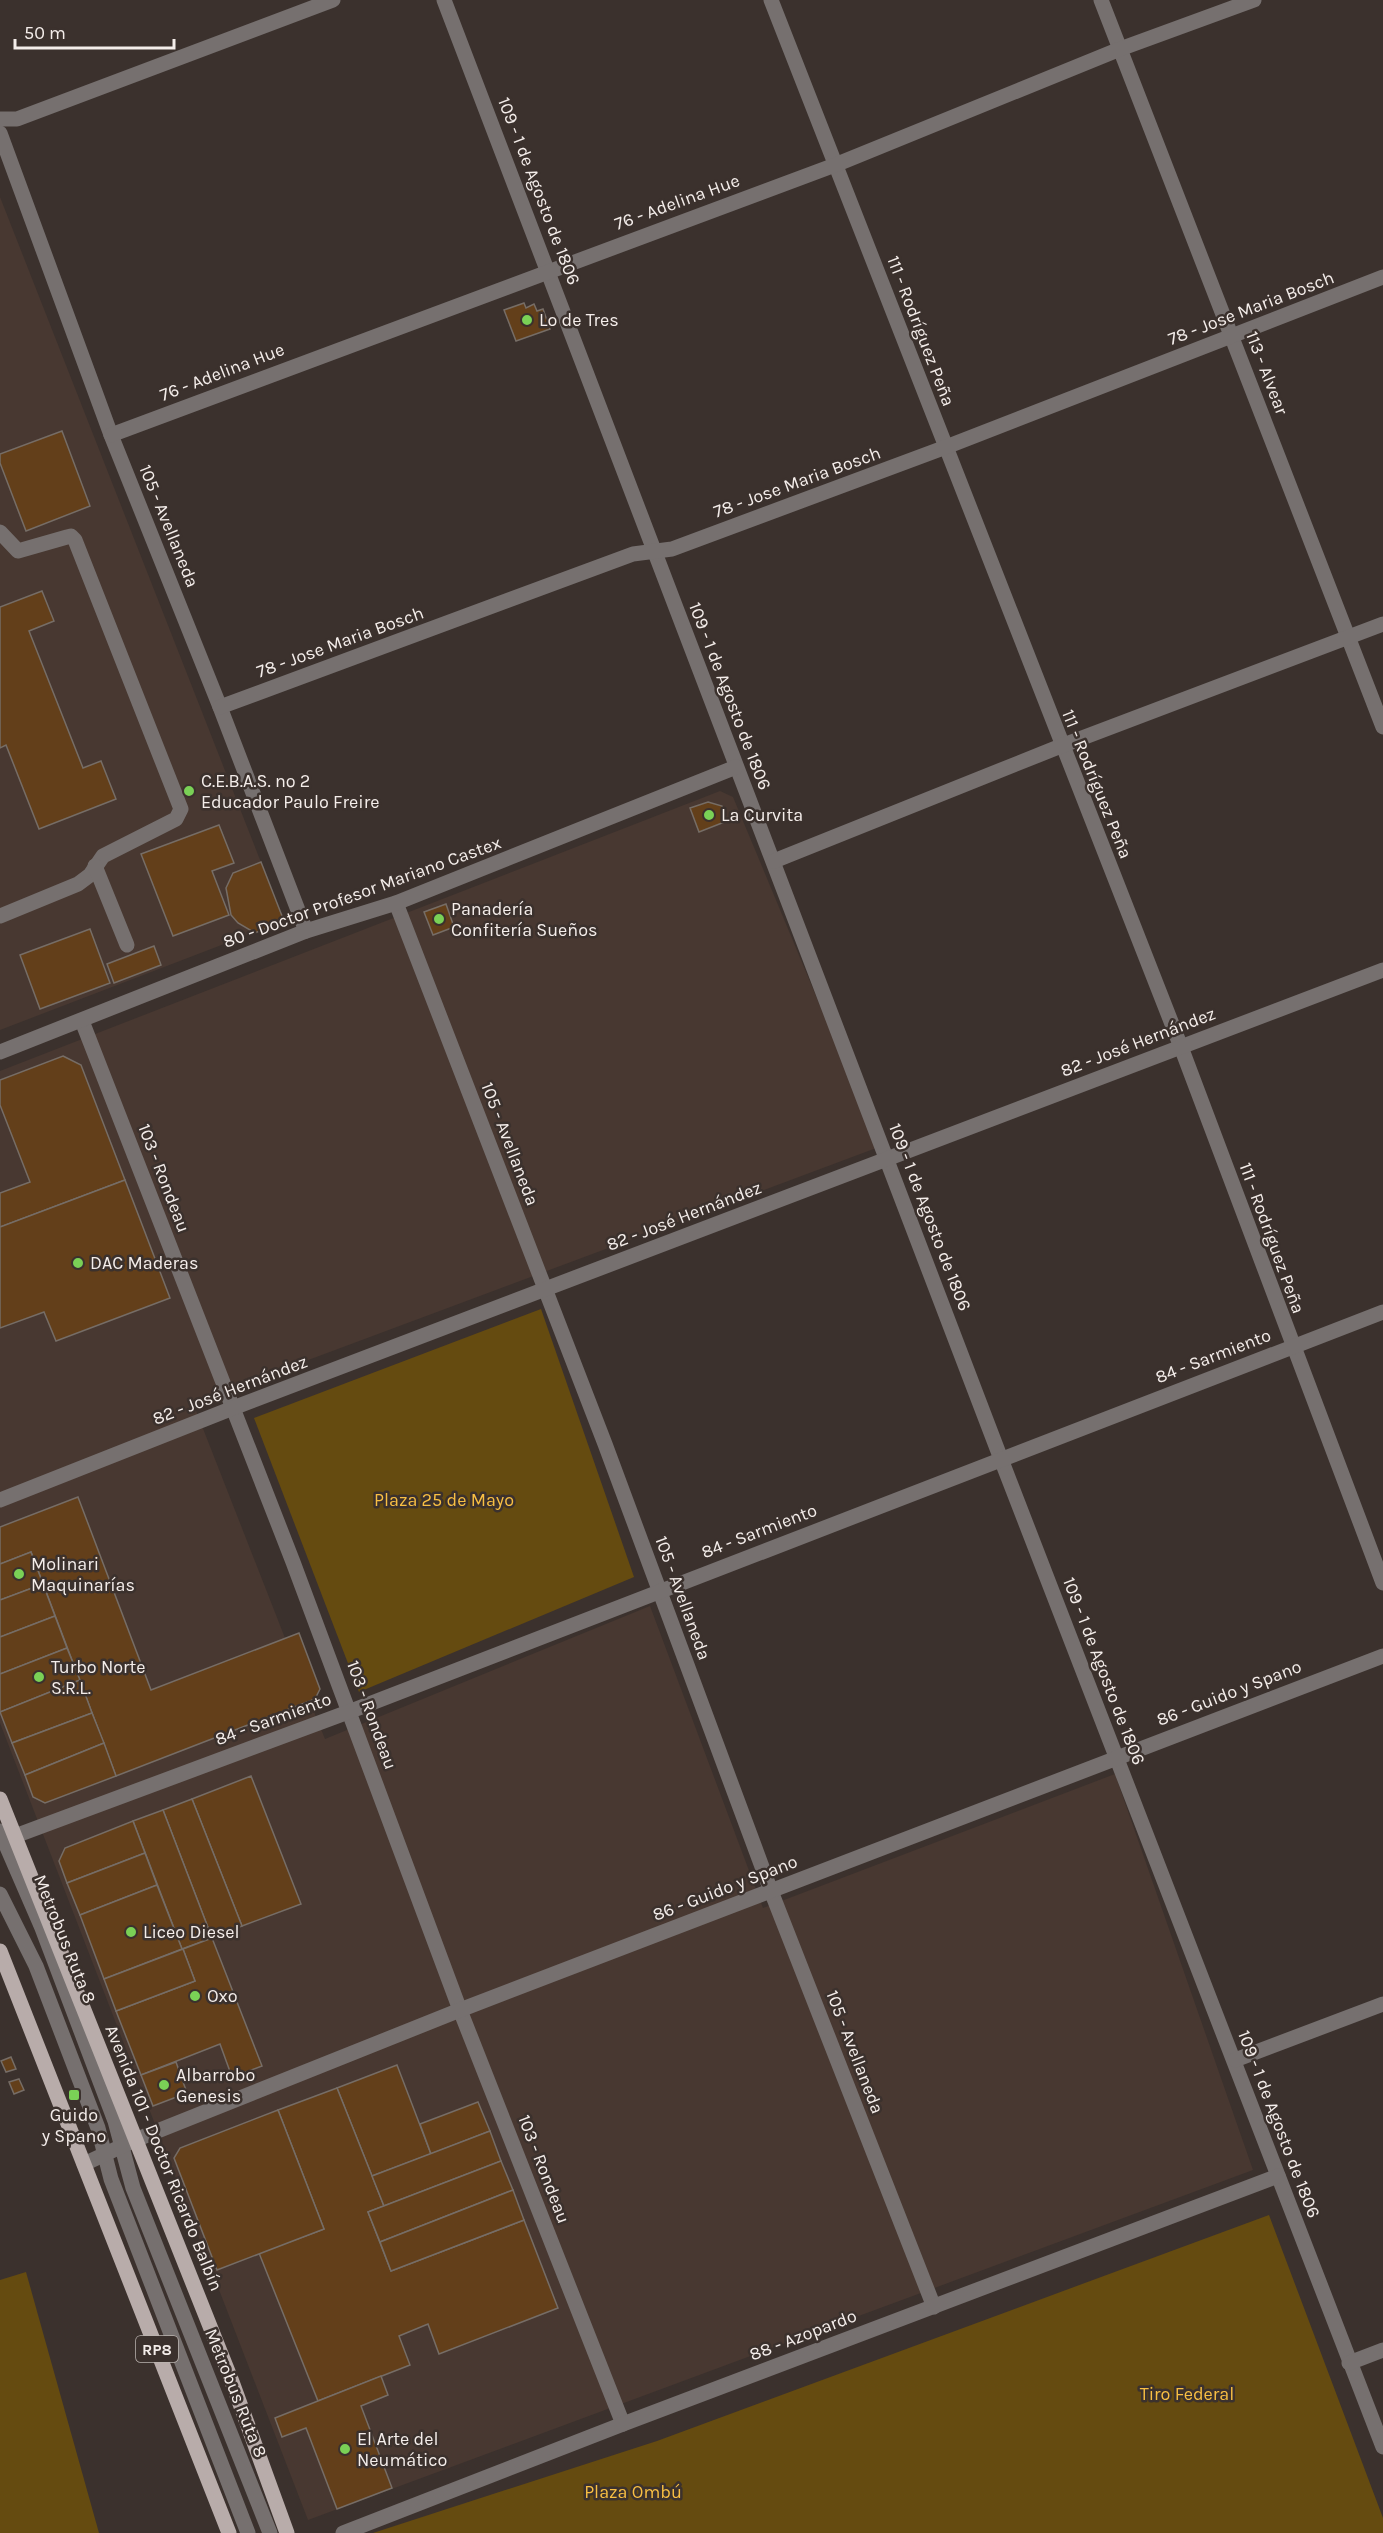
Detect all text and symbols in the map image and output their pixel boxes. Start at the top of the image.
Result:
scale bar [15,12,174,50]
text: 50 m [24,22,66,44]
street label: 109 - 1 de Agosto de 1806 [493,94,585,288]
street label: 76 - Adelina Hue [611,169,743,235]
street label: 111 - Rodríguez Peña [882,253,960,409]
street label: 78 - Jose Maria Bosch [1165,266,1337,350]
place label: Lo de Tres [539,309,619,331]
marker: Lo de Tres [520,313,534,327]
street label: 113 - Alvear [1241,328,1293,418]
street label: 76 - Adelina Hue [157,338,287,406]
street label: 78 - Jose Maria Bosch [710,442,884,522]
street label: 105 - Avellaneda [134,461,204,591]
street label: 109 - 1 de Agosto de 1806 [684,599,776,793]
street label: 78 - Jose Maria Bosch [253,602,427,682]
street label: 111 - Rodríguez Peña [1057,706,1137,862]
place label: C.E.B.A.S. nº 2 Educador Paulo Freire [201,770,379,813]
marker: C.E.B.A.S. nº 2 Educador Paulo Freire [182,784,196,798]
place label: La Curvita [721,804,803,826]
marker: La Curvita [702,808,716,822]
street label: 80 - Doctor Profesor Mariano Castex [220,831,504,953]
place label: Panadería Confitería Sueños [451,898,598,941]
marker: Panadería Confitería Sueños [432,912,446,926]
street label: 82 - José Hernández [1057,1002,1219,1082]
street label: 105 - Avellaneda [476,1079,544,1209]
street label: 109 - 1 de Agosto de 1806 [884,1120,976,1314]
street label: 103 - Rondeau [133,1121,195,1235]
street label: 111 - Rodríguez Peña [1234,1159,1310,1317]
street label: 82 - José Hernández [603,1176,765,1256]
place label: DAC Maderas [90,1252,198,1274]
marker: DAC Maderas [71,1256,85,1270]
street label: 84 - Sarmiento [1152,1324,1274,1388]
street label: 82 - José Hernández [149,1350,311,1430]
park label: Plaza 25 de Mayo [374,1489,514,1511]
street label: 84 - Sarmiento [698,1499,820,1563]
street label: 105 - Avellaneda [650,1533,716,1663]
place label: Molinari Maquinarías [31,1553,135,1596]
marker: Molinari Maquinarías [12,1567,26,1581]
street label: 109 - 1 de Agosto de 1806 [1058,1574,1150,1768]
street label: 86 - Guido y Spano [1153,1655,1305,1731]
place label: Turbo Norte S.R.L. [51,1656,146,1699]
street label: 103 - Rondeau [342,1657,402,1773]
marker: Turbo Norte S.R.L. [32,1670,46,1684]
street label: 84 - Sarmiento [212,1688,334,1750]
street label: 86 - Guido y Spano [649,1850,801,1926]
street label: Metrobus Ruta 8 [29,1871,101,2007]
place label: Liceo Diesel [143,1921,240,1943]
marker: Liceo Diesel [124,1925,138,1939]
place label: Oxo [207,1985,238,2007]
street label: 105 - Avellaneda [821,1987,889,2117]
marker: Oxo [188,1989,202,2003]
street label: Avenida 101 - Doctor Ricardo Balbín [100,2022,228,2294]
street label: 109 - 1 de Agosto de 1806 [1233,2027,1325,2221]
place label: Albarrobo Genesis [176,2064,255,2107]
marker: Albarrobo Genesis [157,2078,171,2092]
marker: Guido y Spano [67,2088,81,2102]
place label: Guido y Spano [41,2104,106,2147]
street label: 103 - Rondeau [513,2112,575,2226]
street label: 88 - Azopardo [746,2304,860,2366]
street label: Metrobus Ruta 8 [200,2325,272,2461]
road number: RP8 [136,2336,178,2362]
park label: Tiro Federal [1140,2383,1234,2405]
place label: El Arte del Neumático [357,2428,447,2471]
marker: El Arte del Neumático [338,2442,352,2456]
park label: Plaza Ombú [584,2481,682,2503]

